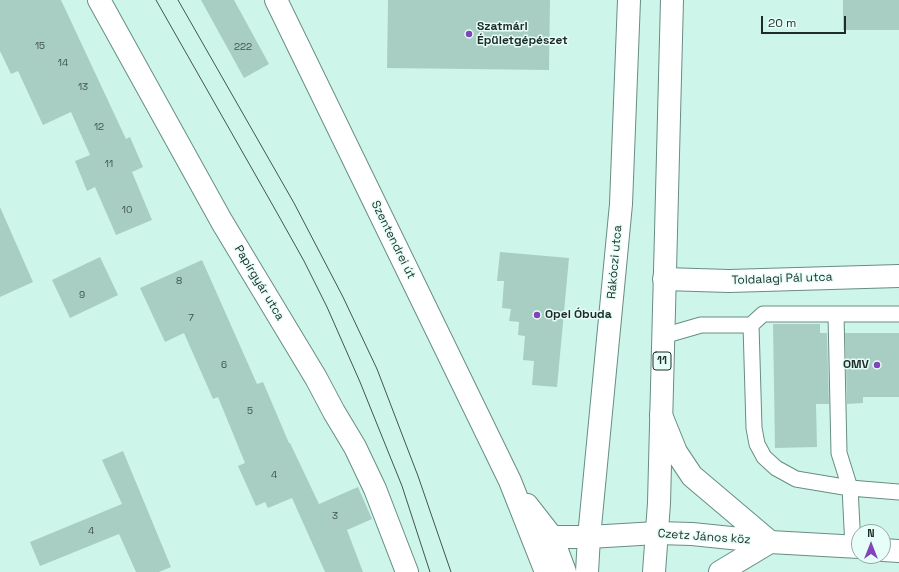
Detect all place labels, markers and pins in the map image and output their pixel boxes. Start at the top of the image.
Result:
place label: Szatmári Épületgépészet [477,20,568,48]
marker: Szatmári Épületgépészet [464,29,474,39]
place label: Opel Óbuda [545,308,612,322]
marker: Opel Óbuda [532,310,542,320]
place label: OMV [843,358,869,372]
marker: OMV [872,360,882,370]

